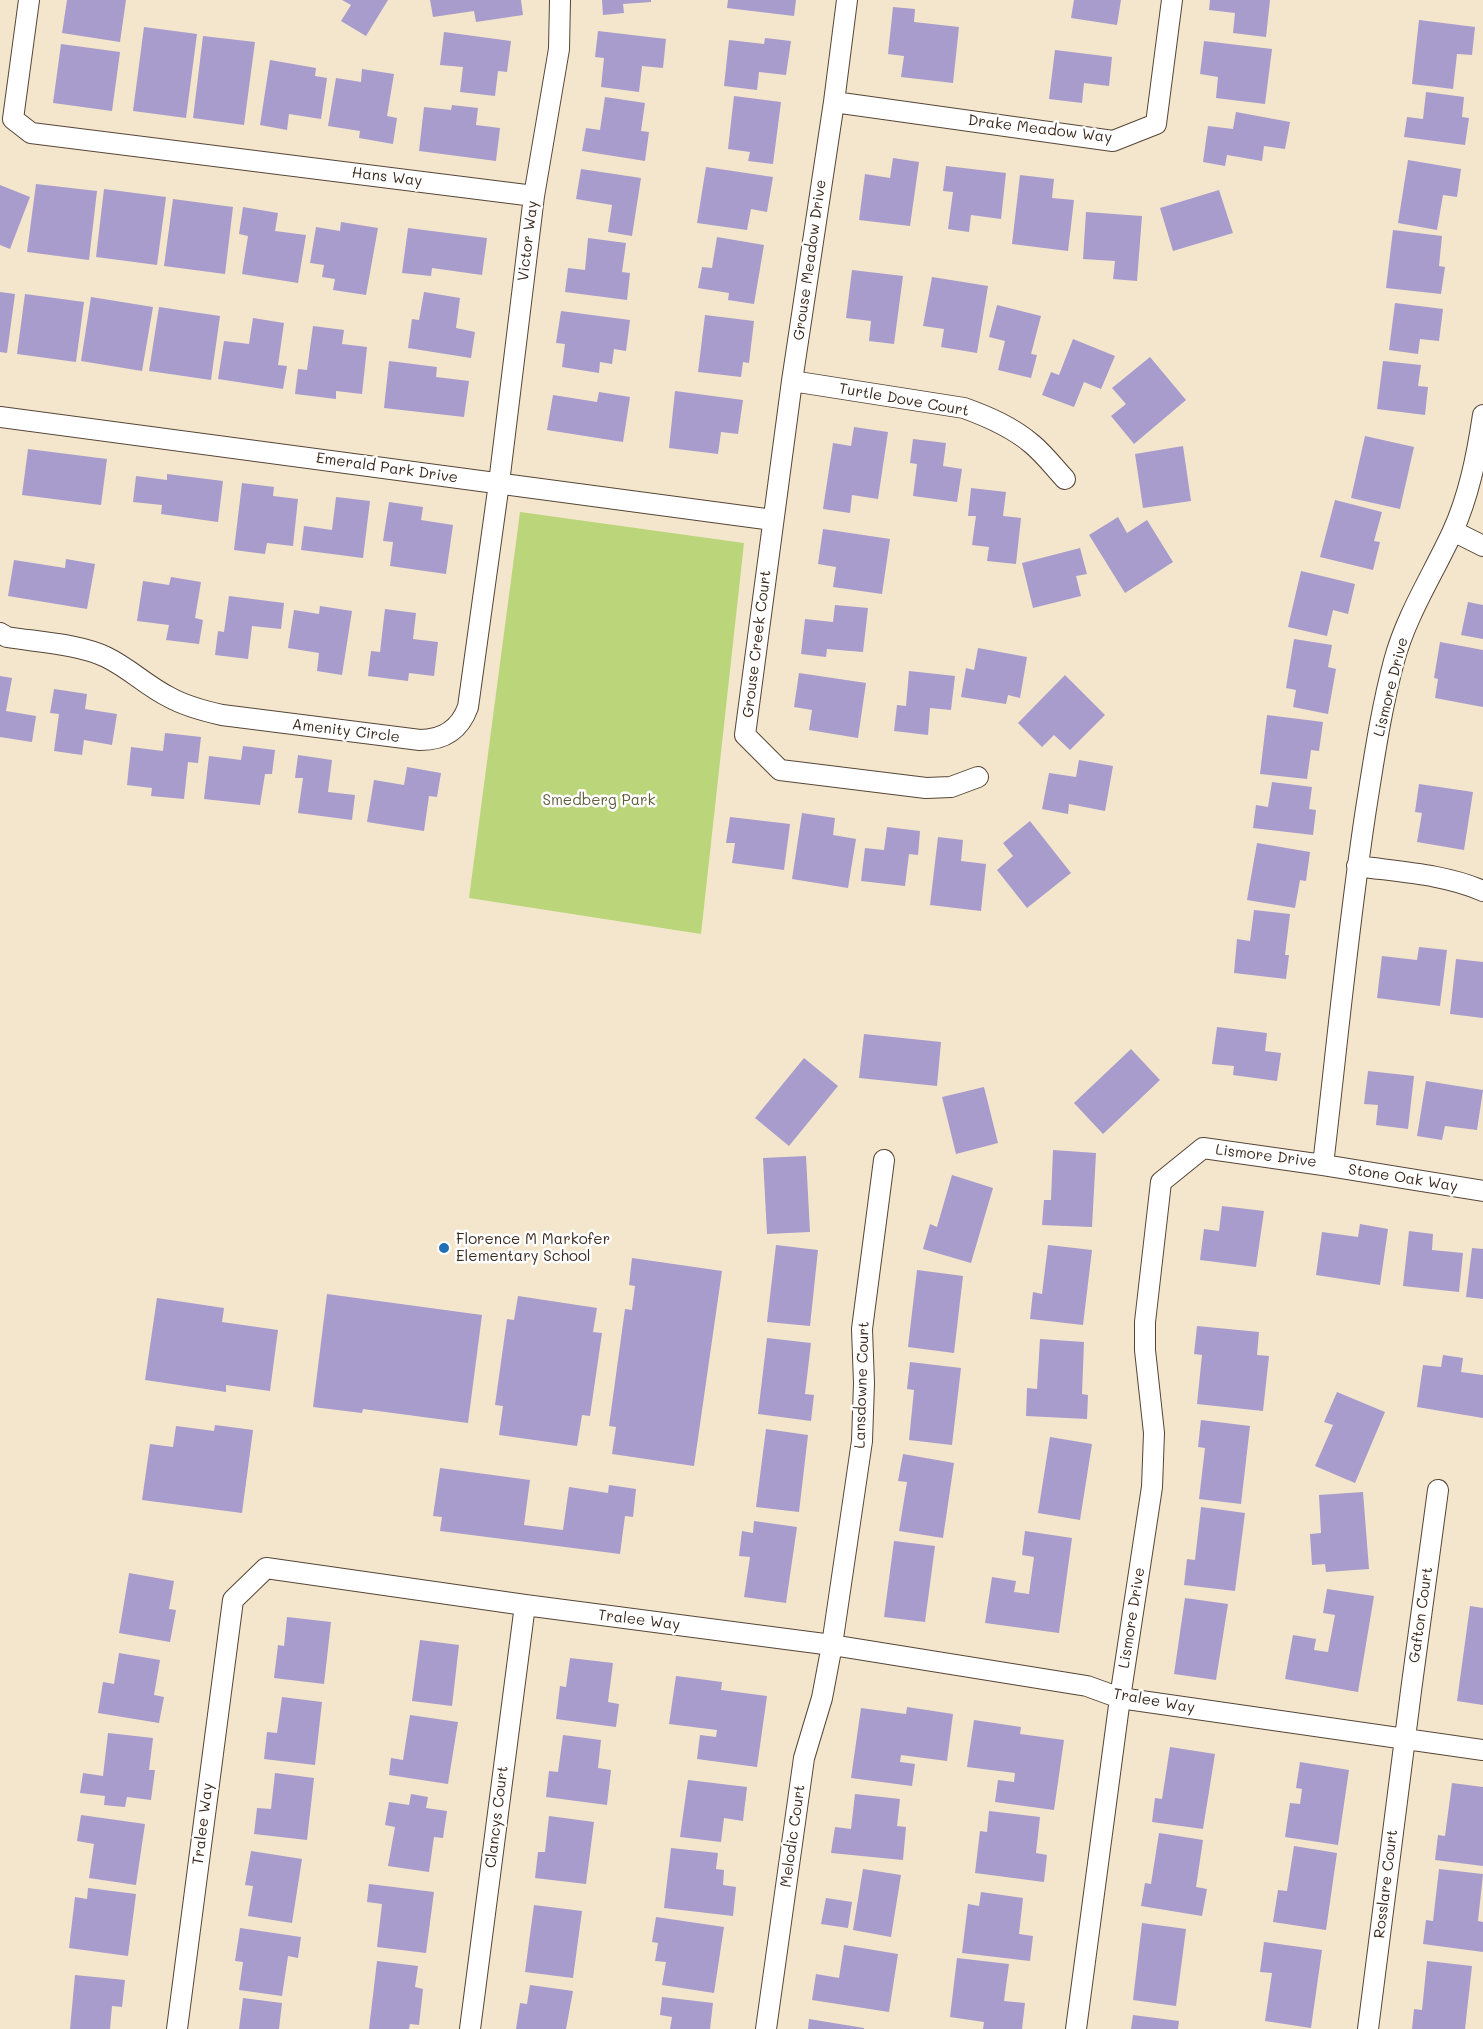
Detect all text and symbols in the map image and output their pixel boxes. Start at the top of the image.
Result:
street label: Drake Meadow Way [967,111,1113,147]
street label: Hans Way [351,164,423,190]
street label: Grouse Meadow Drive [790,178,830,342]
street label: Victor Way [514,200,542,282]
street label: Turtle Dove Court [838,380,970,420]
street label: Emerald Park Drive [315,449,459,487]
street label: Grouse Creek Court [739,569,775,719]
street label: Lismore Drive [1370,635,1412,739]
street label: Amenity Circle [291,715,401,747]
park label: Smedberg Park [542,791,656,809]
street label: Lismore Drive [1214,1141,1318,1171]
street label: Stone Oak Way [1347,1160,1459,1196]
place label: Florence M Markofer Elementary School [456,1230,610,1265]
marker: Florence M Markofer Elementary School [437,1241,451,1255]
street label: Lansdowne Court [851,1321,873,1449]
street label: Lismore Drive [1115,1566,1149,1670]
street label: Gafton Court [1405,1566,1437,1664]
street label: Tralee Way [597,1606,681,1634]
street label: Tralee Way [1112,1685,1196,1717]
street label: Clancys Court [482,1765,512,1869]
street label: Tralee Way [189,1782,217,1866]
street label: Melodic Court [777,1783,809,1889]
street label: Rosslare Court [1370,1828,1402,1940]

